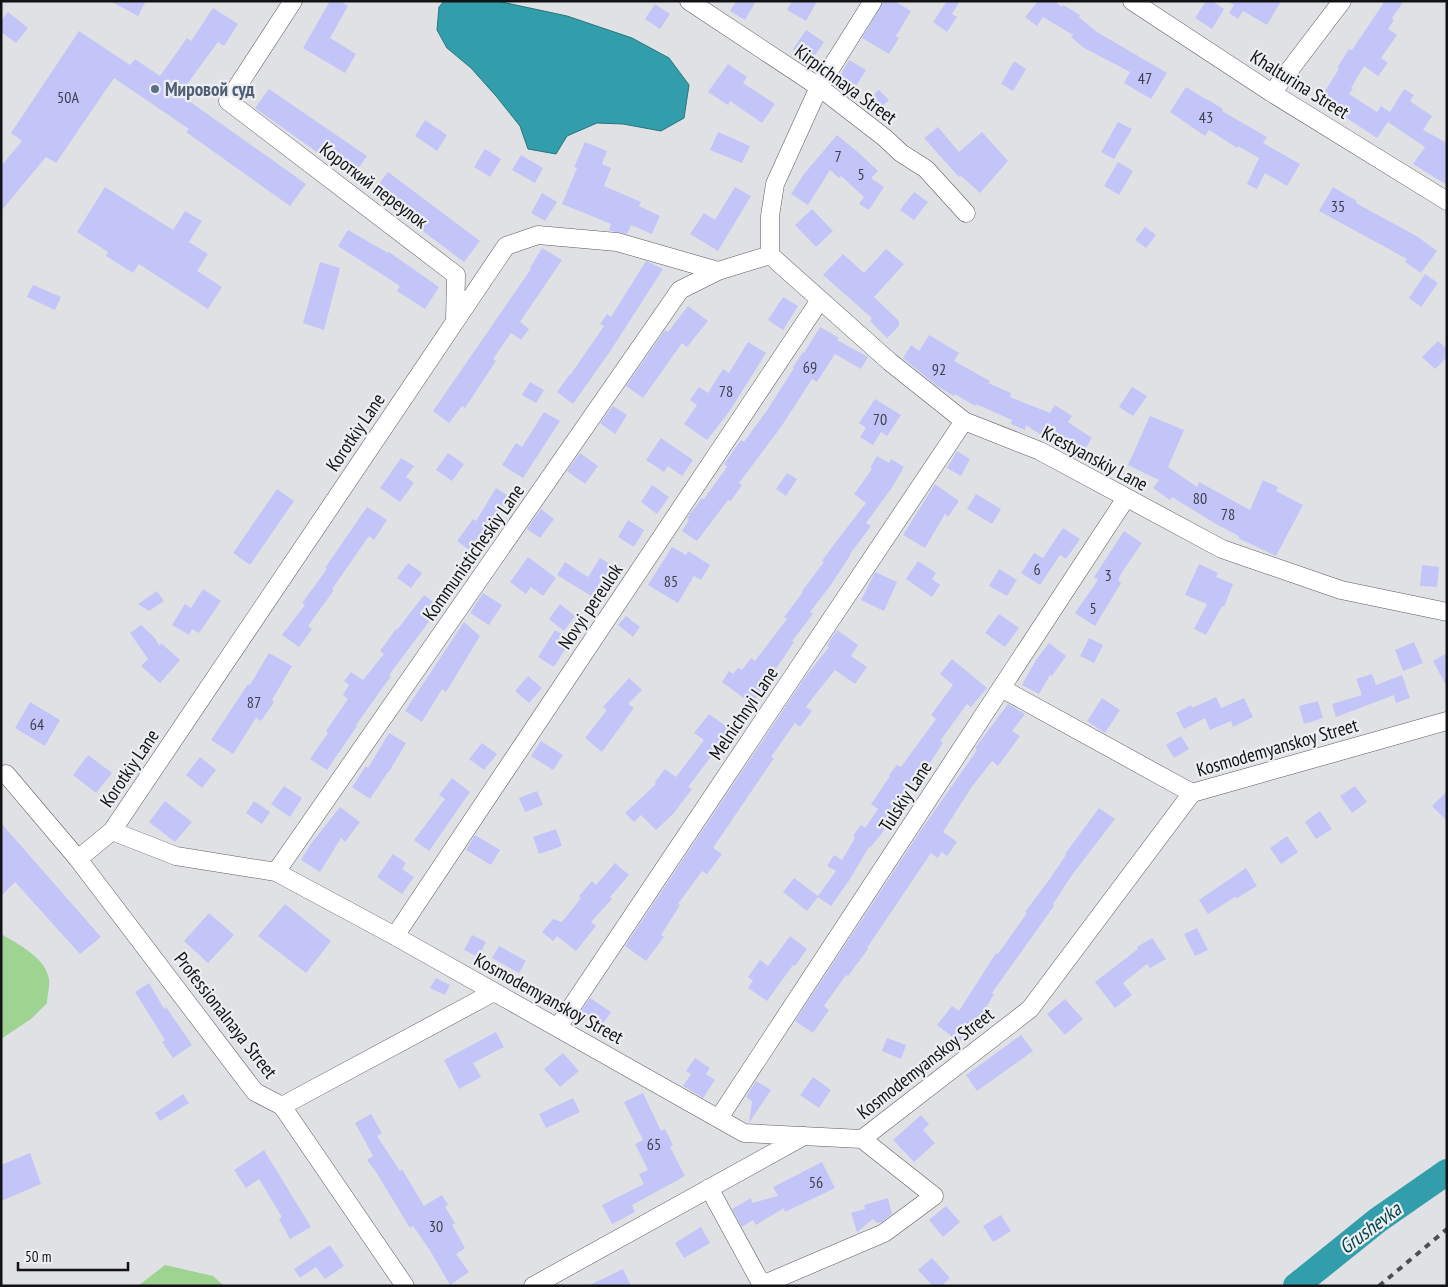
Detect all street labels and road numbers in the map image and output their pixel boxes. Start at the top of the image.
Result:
street label: Kirpichnaya Street [790,39,902,130]
street label: Khalturina Street [1246,44,1354,124]
street label: Короткий переулок [315,137,433,234]
street label: Korotkiy Lane [320,388,390,476]
street label: Krestyanskiy Lane [1038,420,1152,496]
street label: Kommunisticheskiy Lane [417,479,529,625]
street label: Novyi pereulok [552,558,628,654]
street label: Melnichnyi Lane [703,662,783,764]
street label: Kosmodemyanskoy Street [1193,712,1361,782]
street label: Korotkiy Lane [94,724,164,812]
street label: Tulskiy Lane [873,756,937,836]
street label: Professionalnaya Street [169,947,283,1083]
street label: Kosmodemyanskoy Street [470,947,628,1049]
street label: Kosmodemyanskoy Street [852,1002,999,1124]

